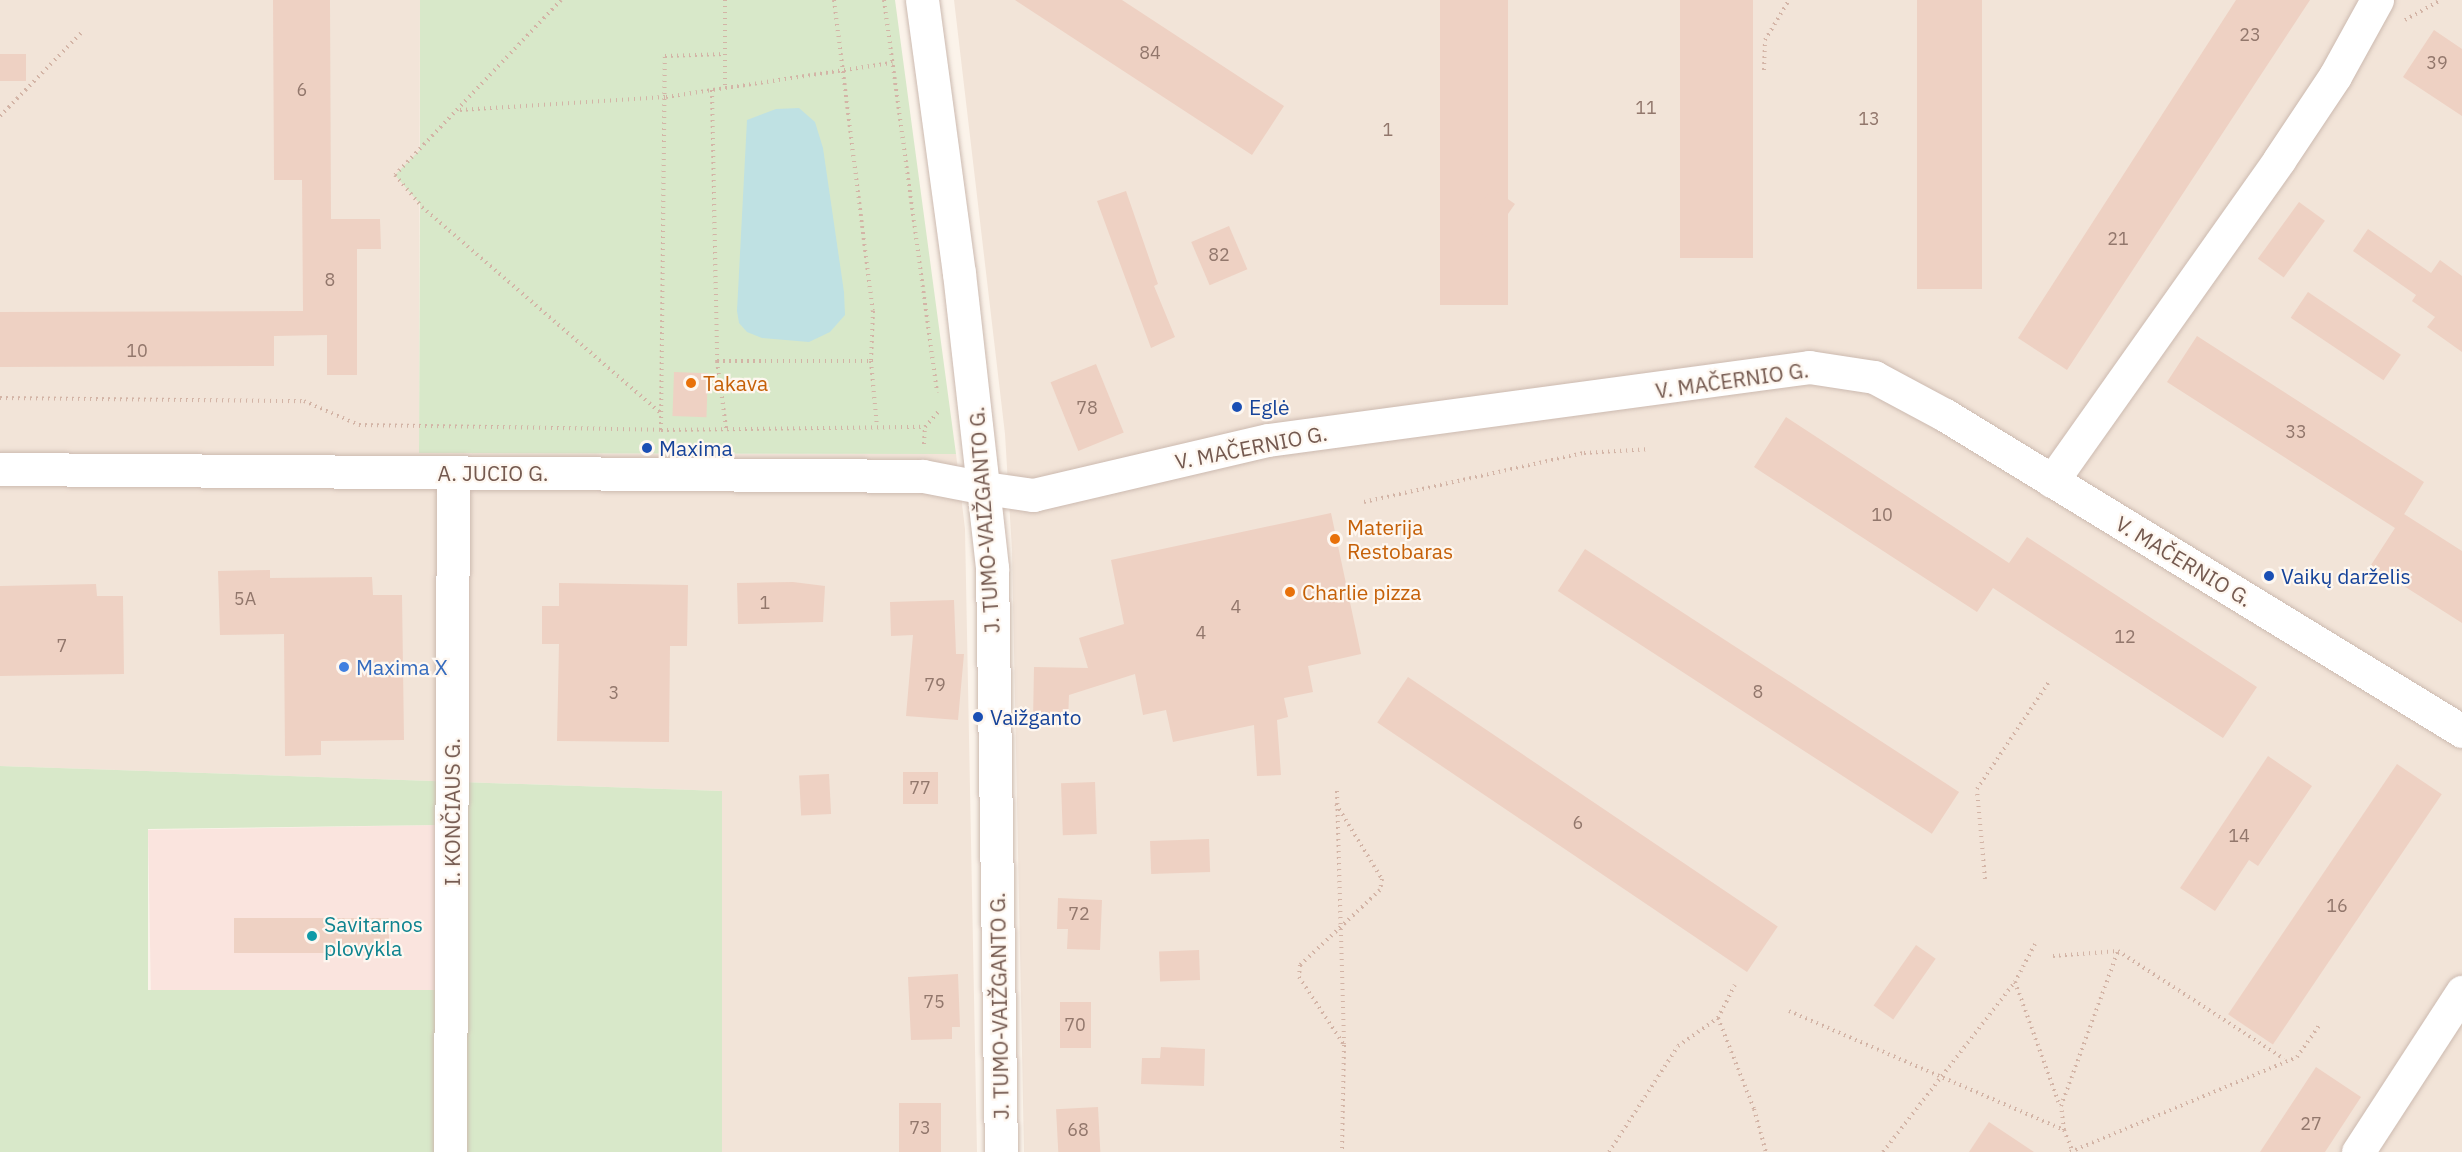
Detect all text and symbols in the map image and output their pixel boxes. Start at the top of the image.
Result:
house number: 23 [2239,24,2261,46]
house number: 84 [1139,42,1161,64]
house number: 39 [2426,52,2448,74]
house number: 6 [297,79,307,101]
house number: 11 [1635,97,1657,119]
house number: 13 [1858,108,1880,130]
house number: 1 [1383,119,1393,141]
house number: 21 [2107,228,2129,250]
house number: 82 [1208,244,1230,266]
house number: 8 [325,269,335,291]
house number: 10 [126,340,148,362]
street label: V. MAČERNIO G. [1654,357,1810,403]
place label: Takava [703,370,768,396]
marker: Takava [684,376,698,390]
place label: Eglė [1249,394,1289,420]
house number: 78 [1076,397,1098,419]
marker: Eglė [1230,400,1244,414]
street label: J. TUMO-VAIŽGANTO G. [963,406,1005,634]
street label: V. MAČERNIO G. [1173,420,1329,474]
house number: 33 [2285,421,2307,443]
place label: Maxima [659,435,733,461]
marker: Maxima [640,441,654,455]
street label: A. JUCIO G. [438,460,548,486]
house number: 10 [1871,504,1893,526]
street label: V. MAČERNIO G. [2111,510,2257,612]
place label: Materija Restobaras [1347,514,1453,564]
marker: Materija Restobaras [1328,532,1342,546]
place label: Vaikų darželis [2281,563,2411,589]
marker: Vaikų darželis [2262,569,2276,583]
place label: Charlie pizza [1302,579,1421,605]
marker: Charlie pizza [1283,585,1297,599]
house number: 5A [234,588,256,610]
house number: 1 [760,592,770,614]
house number: 4 [1231,596,1241,618]
house number: 4 [1196,622,1206,644]
house number: 12 [2114,626,2136,648]
house number: 7 [57,635,67,657]
place label: Maxima X [356,654,448,680]
marker: Maxima X [337,660,351,674]
house number: 79 [924,674,946,696]
house number: 8 [1753,681,1763,703]
house number: 3 [609,682,619,704]
place label: Vaižganto [990,704,1082,730]
marker: Vaižganto [971,710,985,724]
street label: I. KONČIAUS G. [439,738,465,886]
house number: 77 [909,777,931,799]
house number: 6 [1573,812,1583,834]
house number: 14 [2228,825,2250,847]
street label: J. TUMO-VAIŽGANTO G. [984,892,1014,1120]
house number: 16 [2326,895,2348,917]
house number: 72 [1068,903,1090,925]
place label: Savitarnos plovykla [324,911,423,961]
marker: Savitarnos plovykla [305,929,319,943]
house number: 75 [923,991,945,1013]
house number: 70 [1064,1014,1086,1036]
house number: 27 [2300,1113,2322,1135]
house number: 73 [909,1117,931,1139]
house number: 68 [1067,1119,1089,1141]

